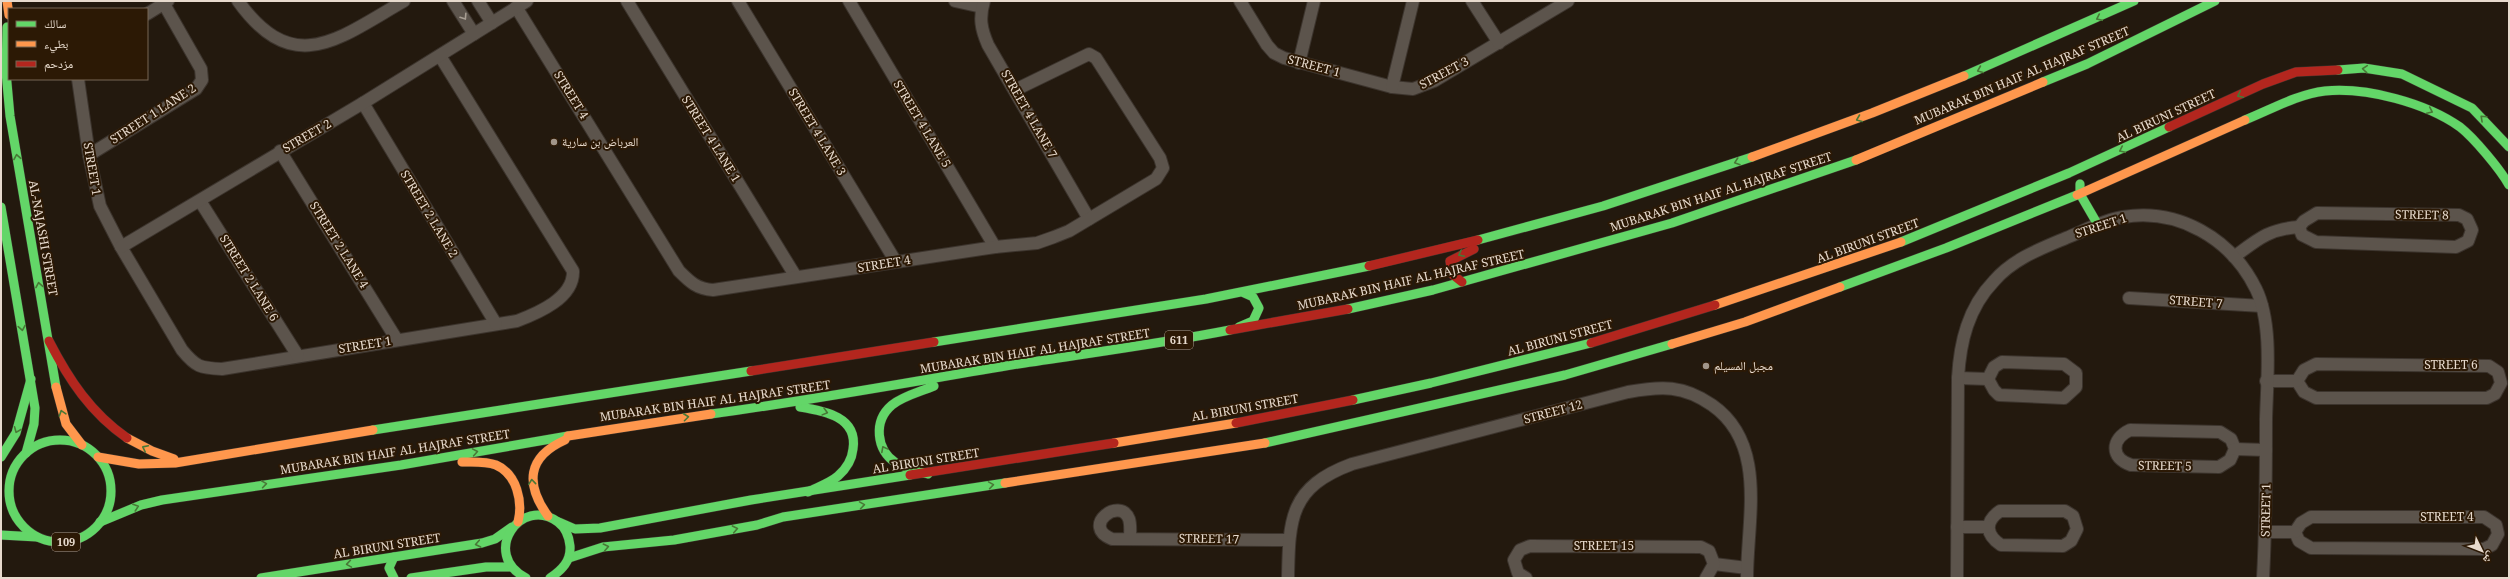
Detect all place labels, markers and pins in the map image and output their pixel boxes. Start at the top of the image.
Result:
place label: العرباض بن سارية [562,133,639,150]
marker: العرباض بن سارية [549,137,559,147]
place label: مجبل المسيلم [1714,357,1773,374]
marker: مجبل المسيلم [1701,361,1711,371]

